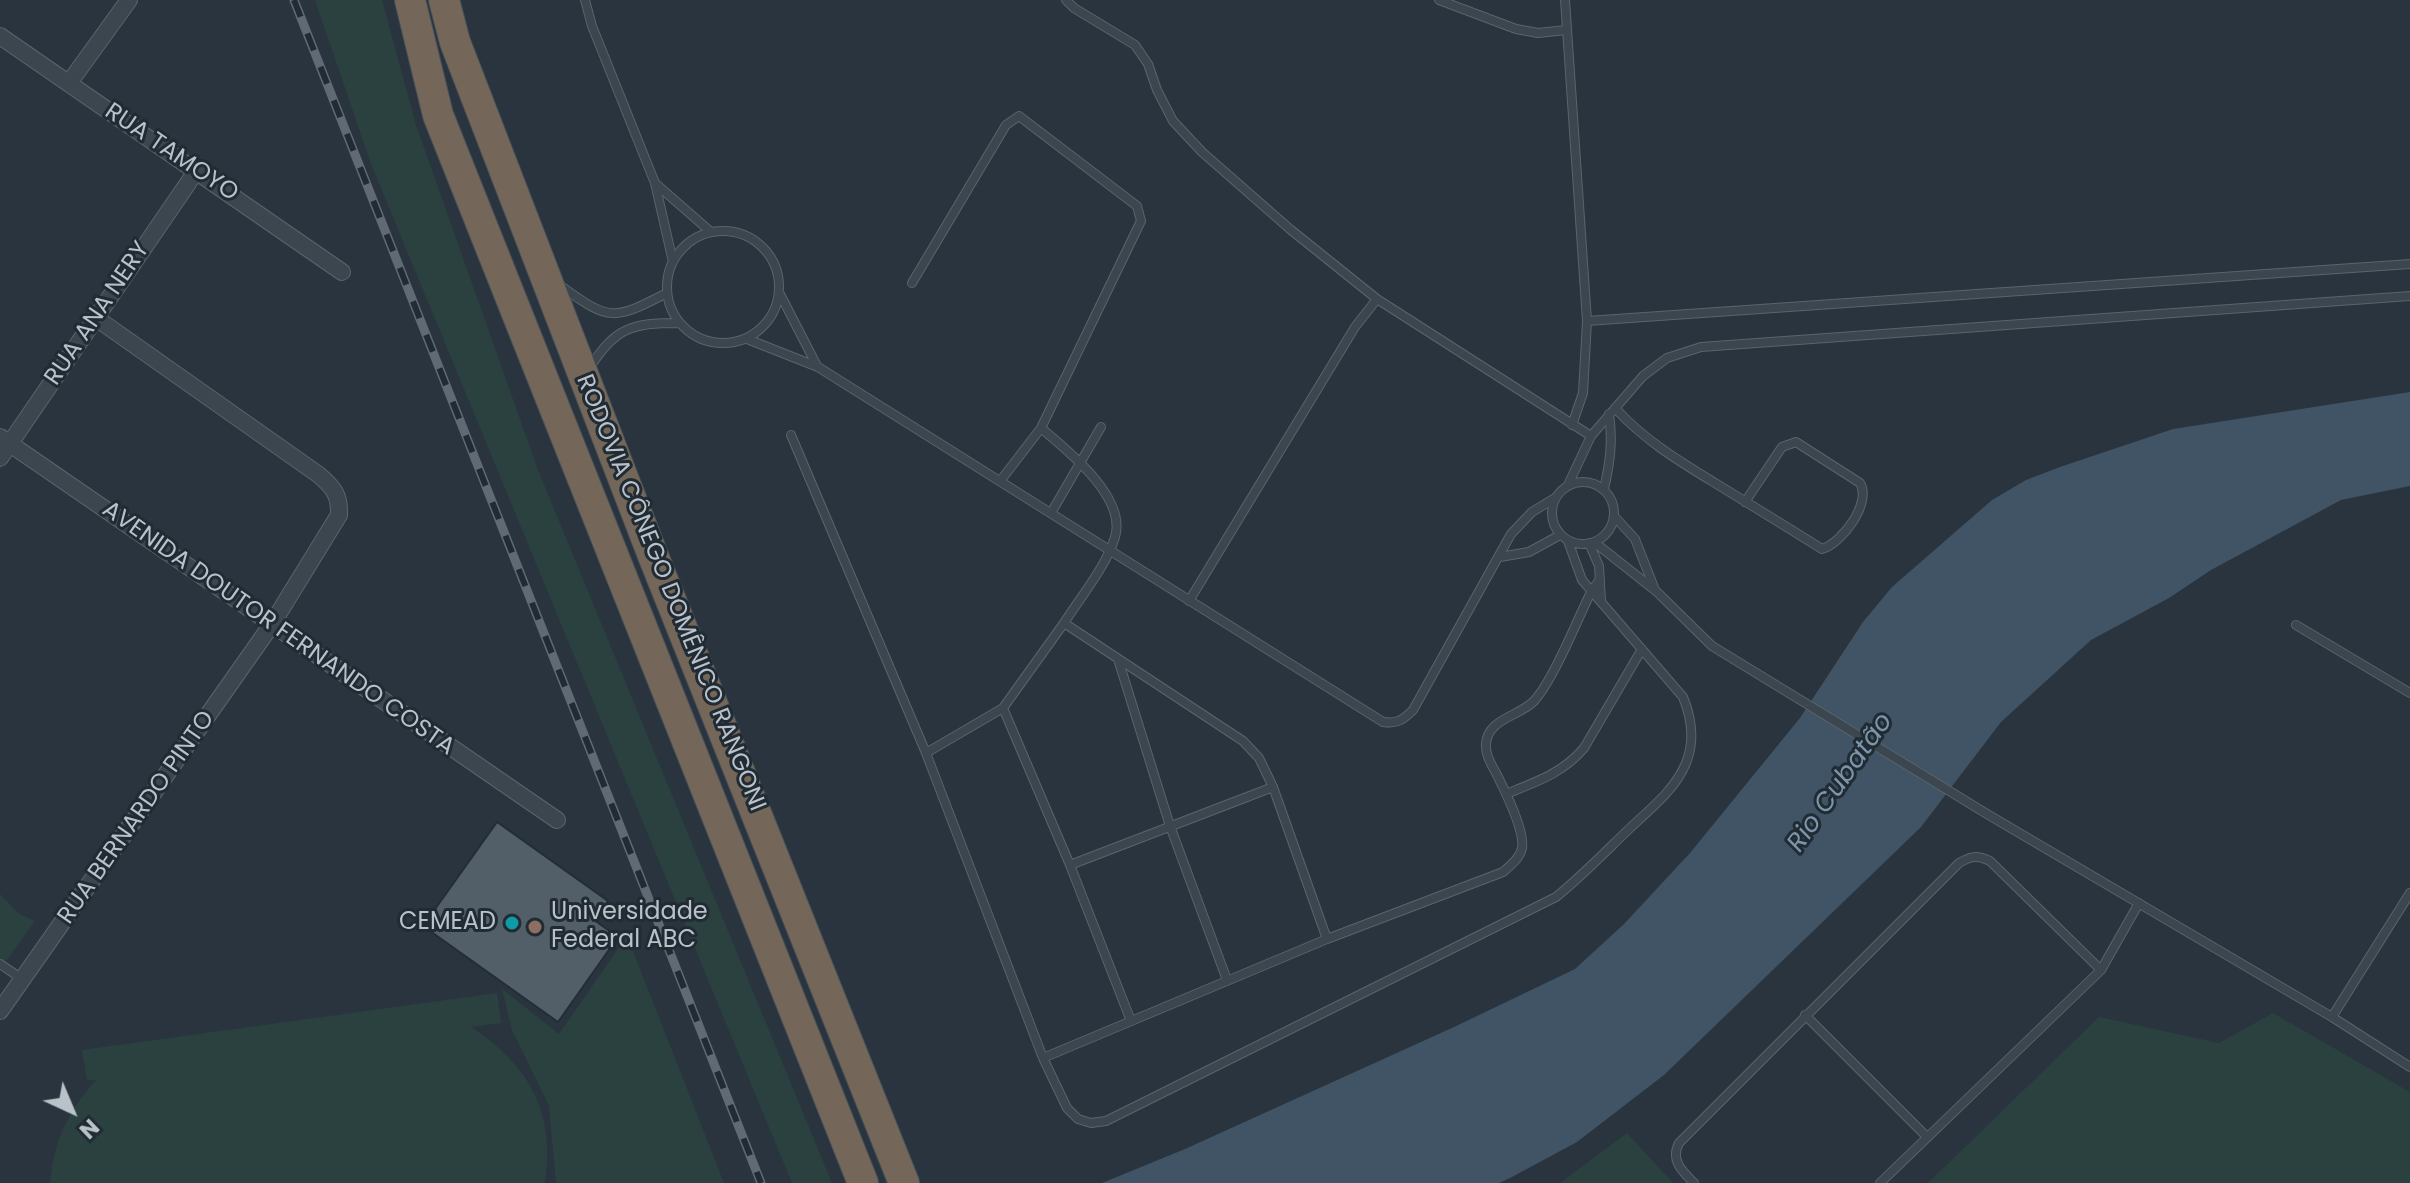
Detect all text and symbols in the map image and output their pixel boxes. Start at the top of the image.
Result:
street label: RUA TAMOYO [99,98,243,208]
street label: RUA ANA NERY [39,237,157,391]
street label: RODOVIA CÔNEGO DOMÊNICO RANGONI [569,371,771,815]
street label: AVENIDA DOUTOR FERNANDO COSTA [96,496,460,762]
street label: RUA BERNARDO PINTO [53,706,221,930]
water label: Rio Cubatão [1782,708,1900,858]
place label: Universidade Federal ABC [551,899,708,955]
place label: CEMEAD [399,909,496,937]
marker: CEMEAD [503,914,521,932]
marker: Universidade Federal ABC [526,918,544,936]
north arrow [32,1071,112,1151]
text: N [72,1112,106,1146]

